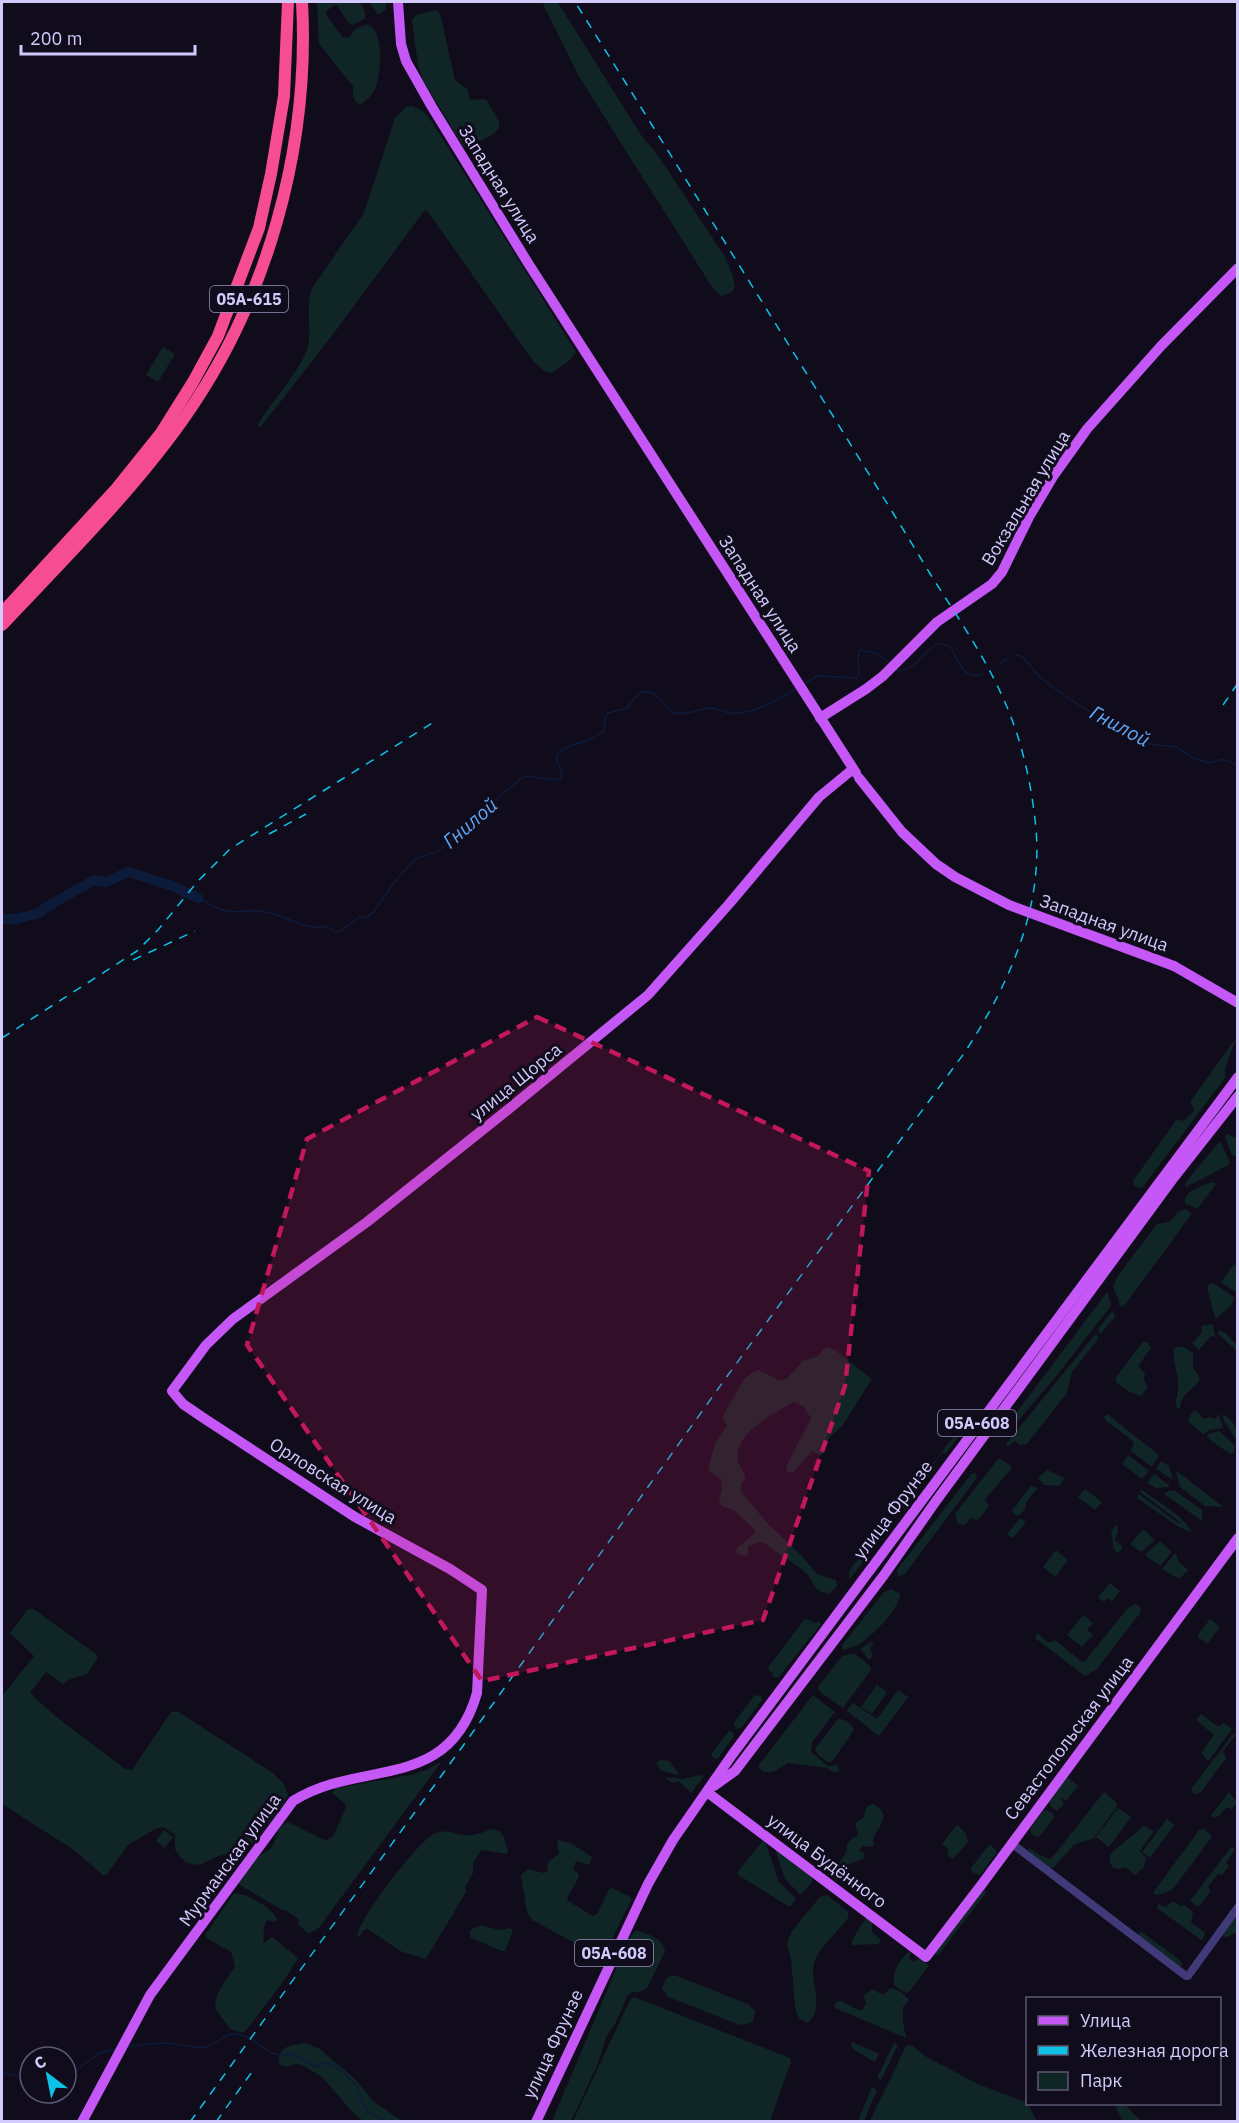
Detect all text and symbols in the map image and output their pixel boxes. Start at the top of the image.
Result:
scale bar [21,18,195,56]
text: 200 m [30,27,82,50]
street label: Западная улица [454,120,545,248]
road number: 05А-615 [210,286,288,312]
street label: Вокзальная улица [976,426,1075,570]
street label: Западная улица [714,531,807,657]
water label: Гнилой [1085,698,1155,753]
water label: Гнилой [436,791,503,854]
street label: Западная улица [1037,889,1172,957]
street label: улица Щорса [465,1037,566,1126]
road number: 05А-608 [938,1410,1016,1436]
street label: Орловская улица [265,1432,401,1529]
street label: улица Фрунзе [848,1456,937,1564]
street label: Севастопольская улица [999,1651,1138,1825]
street label: Мурманская улица [174,1788,286,1931]
street label: улица Будённого [763,1808,892,1913]
road number: 05А-608 [575,1940,653,1966]
street label: улица Фрунзе [517,1985,588,2102]
legend [1026,1997,1221,2105]
text: Улица [1080,2009,1131,2032]
text: Железная дорога [1080,2039,1229,2062]
north arrow [18,2045,78,2105]
text: С [30,2051,50,2074]
text: Парк [1080,2069,1123,2092]

